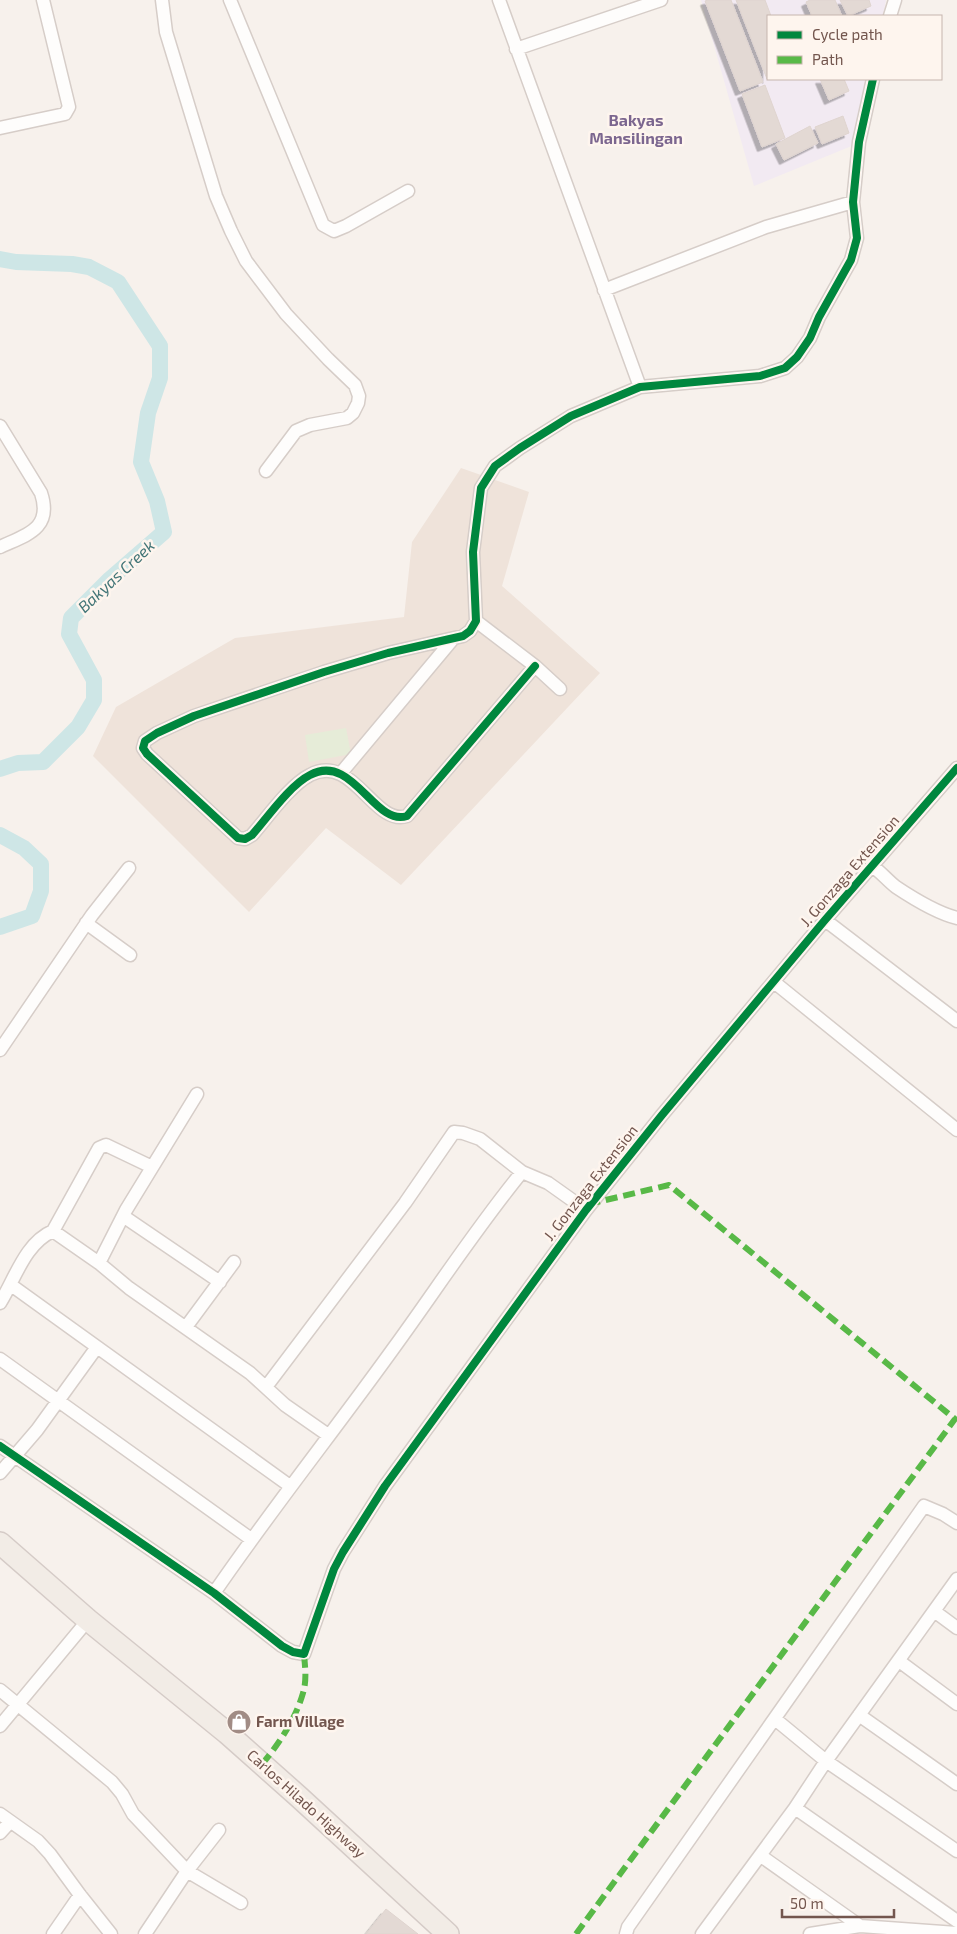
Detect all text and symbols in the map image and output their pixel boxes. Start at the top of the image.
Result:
legend [767,15,942,80]
text: Cycle path [812,25,883,43]
text: Path [812,50,843,68]
district label: Bakyas Mansilingan [589,110,683,147]
water label: Bakyas Creek [73,535,159,617]
street label: J. Gonzaga Extension [796,811,903,930]
street label: J. Gonzaga Extension [540,1121,641,1244]
shop icon: Farm Village [226,1709,252,1735]
place label: Farm Village [256,1712,344,1730]
street label: Carlos Hilado Highway [244,1745,370,1861]
scale bar [782,1886,894,1918]
text: 50 m [790,1894,824,1912]

